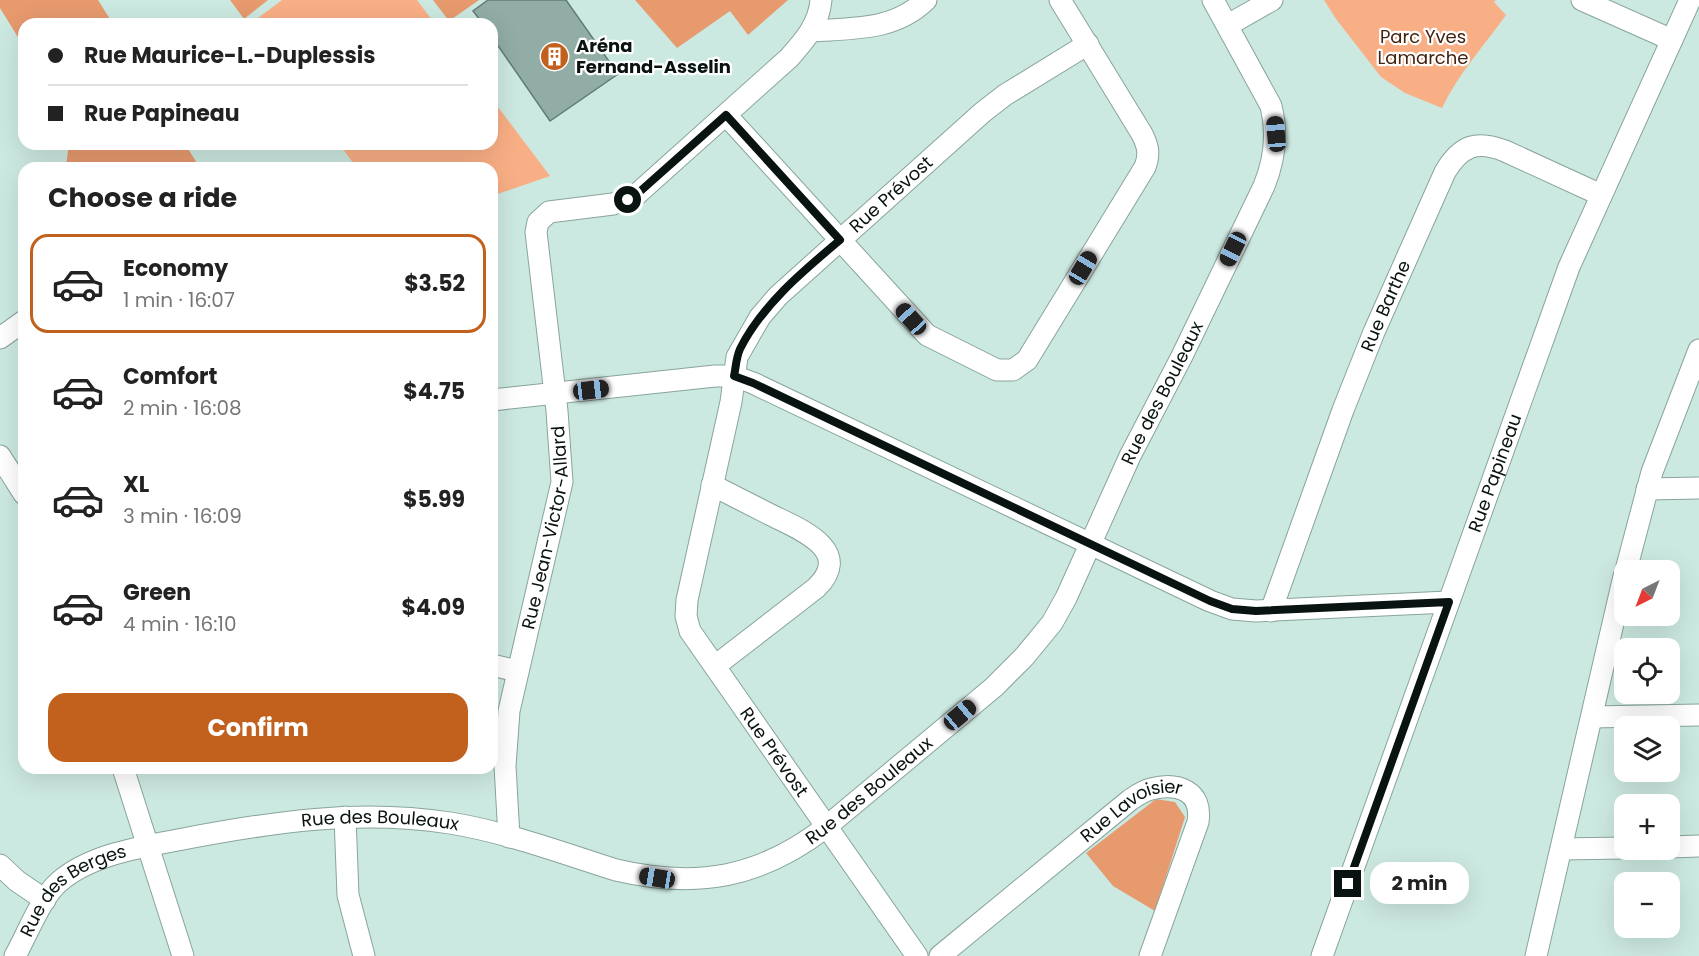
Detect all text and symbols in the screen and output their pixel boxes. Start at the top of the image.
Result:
park label: Parc Yves Lamarche [1378,24,1468,70]
place label: Aréna Fernand-Asselin [576,33,731,79]
text: Rue Maurice-L.-Duplessis [84,40,375,71]
building icon: Aréna Fernand-Asselin [539,40,571,72]
text: Rue Papineau [84,98,240,129]
car [1265,115,1287,153]
street label: Rue Prévost [844,150,938,238]
text: Choose a ride [48,179,237,216]
route start [614,186,641,213]
car [1217,229,1249,269]
car [1066,248,1100,288]
text: Economy [123,253,228,284]
street label: Rue Barthe [1354,256,1416,355]
icon: car [51,257,105,311]
text: $3.52 [404,268,465,299]
text: 1 min · 16:07 [123,286,235,314]
car [892,300,930,338]
street label: Rue des Bouleaux [1115,317,1209,469]
text: Comfort [123,361,217,392]
icon: car [51,365,105,419]
text: $4.75 [403,376,465,407]
car [572,379,610,401]
text: 2 min · 16:08 [123,394,242,422]
street label: Rue Papineau [1462,410,1527,536]
street label: Rue Jean-Victor-Allard [515,425,575,632]
text: XL [123,469,149,500]
icon: car [51,473,105,527]
text: $5.99 [403,484,465,515]
text: 3 min · 16:09 [123,502,242,530]
north arrow [1614,560,1680,626]
map controls [1614,560,1680,938]
text: Green [123,577,191,608]
icon: car [51,581,105,635]
text: $4.09 [402,592,465,623]
text: 4 min · 16:10 [123,610,236,638]
button: locate [1614,638,1680,704]
button: Confirm [48,693,468,762]
car [940,697,980,733]
street label: Rue Prévost [734,702,815,802]
button: layers [1614,716,1680,782]
street label: Rue des Bouleaux [800,730,938,850]
street label: Rue Lavoisier [1075,774,1186,848]
button: + [1614,794,1680,860]
street label: Rue des Bouleaux [300,804,461,836]
street label: Rue des Berges [14,838,129,941]
callout: 2 min [1369,863,1468,905]
car [638,866,676,890]
text: 2 min [1391,869,1448,897]
route end [1334,870,1361,897]
button: − [1614,872,1680,938]

